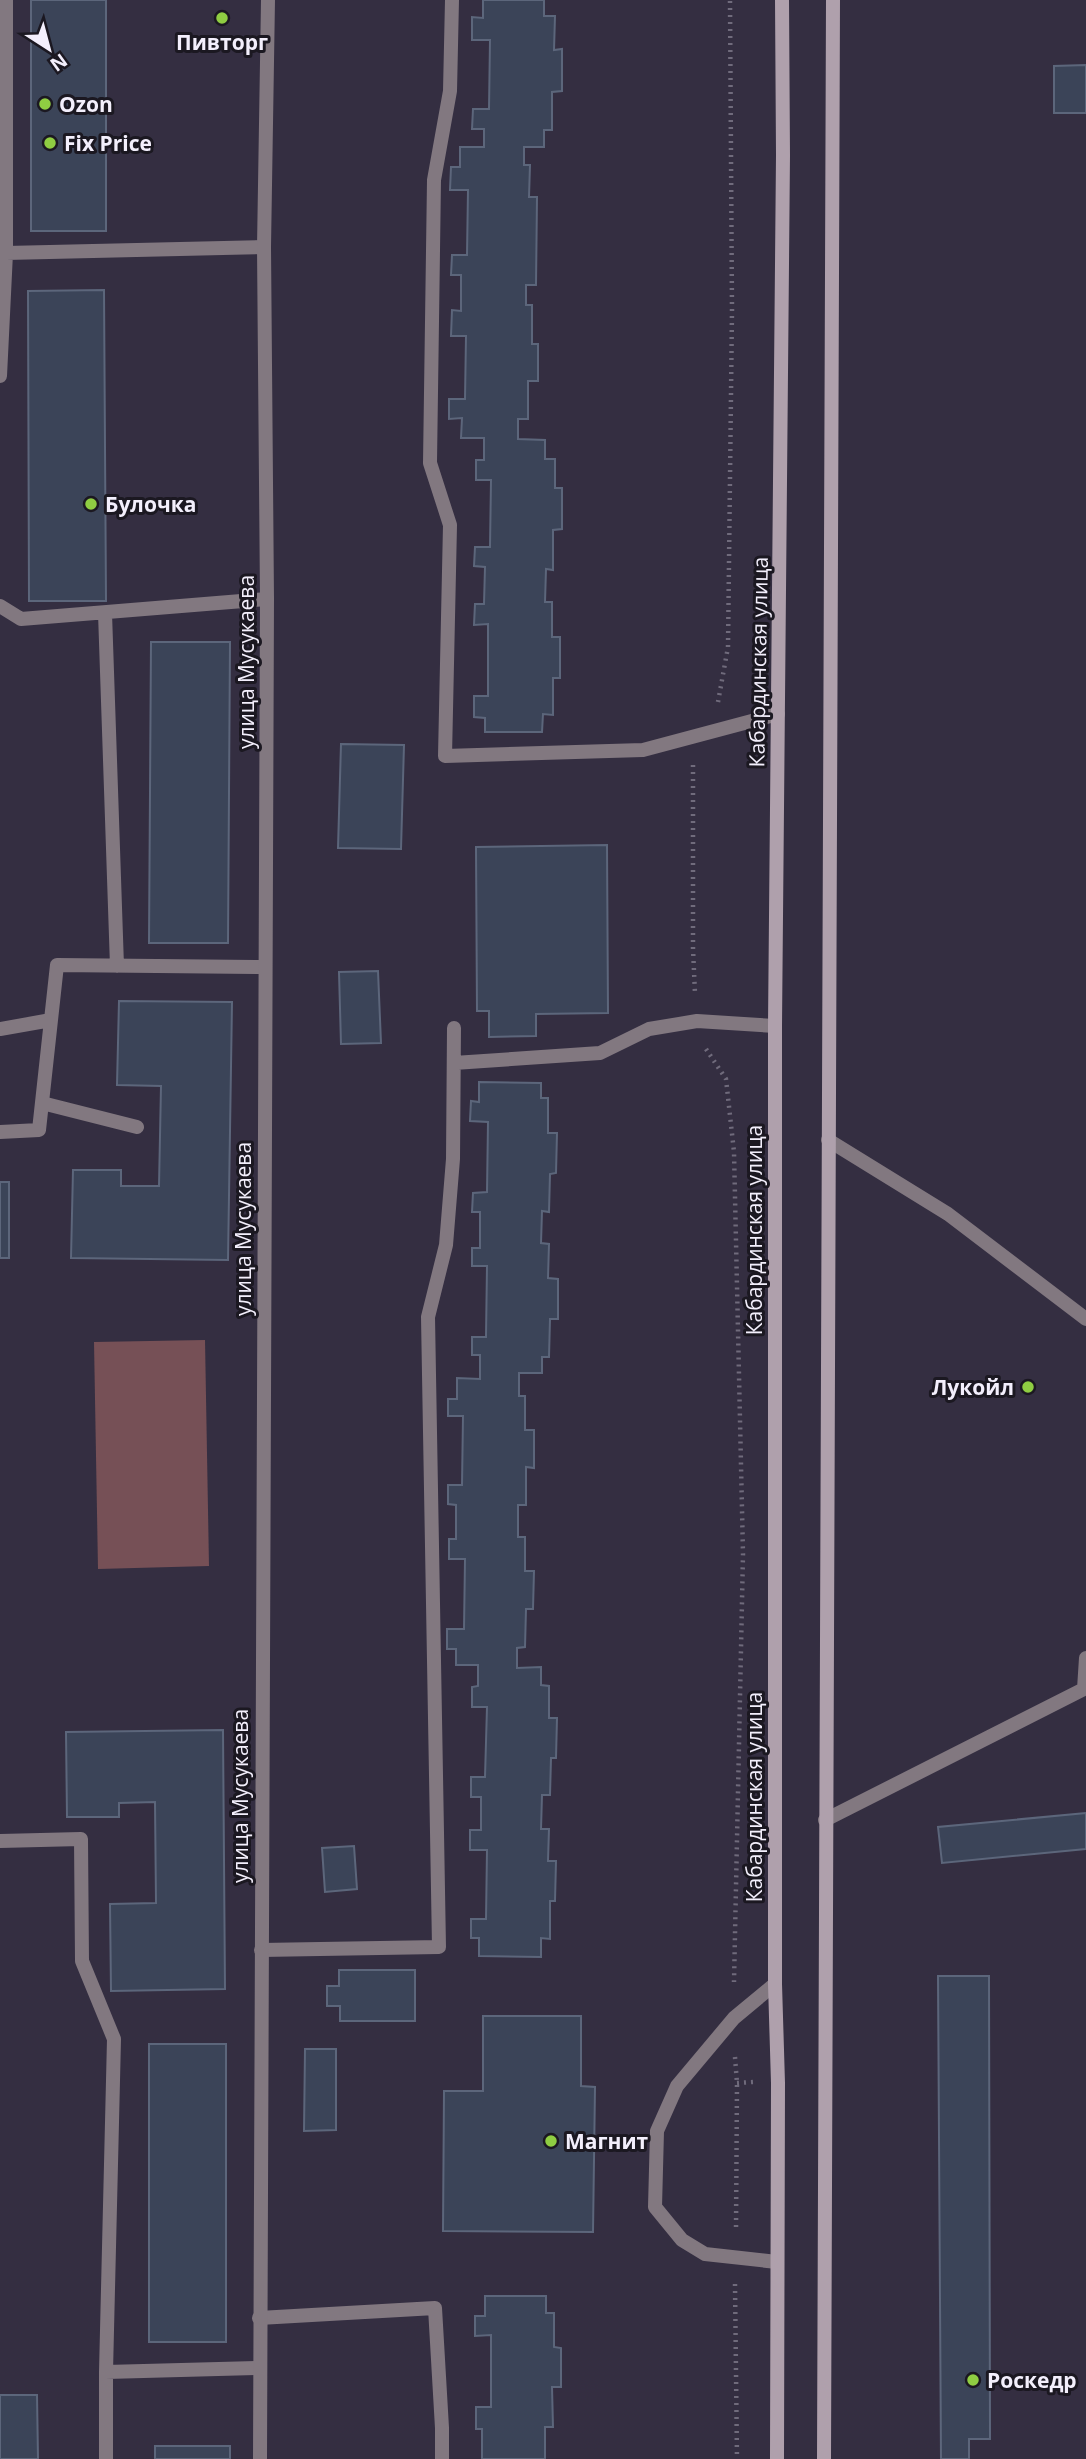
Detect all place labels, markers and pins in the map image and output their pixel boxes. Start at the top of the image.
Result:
marker: Пивторг [214,10,230,26]
place label: Пивторг [176,28,268,56]
place label: Ozon [59,90,113,118]
marker: Ozon [37,96,53,112]
place label: Fix Price [64,129,152,157]
marker: Fix Price [42,135,58,151]
place label: Булочка [105,490,196,518]
marker: Булочка [83,496,99,512]
place label: Лукойл [932,1373,1014,1401]
marker: Лукойл [1020,1379,1036,1395]
place label: Магнит [565,2127,649,2155]
marker: Магнит [543,2133,559,2149]
place label: Роскедр [987,2366,1077,2394]
marker: Роскедр [965,2372,981,2388]

